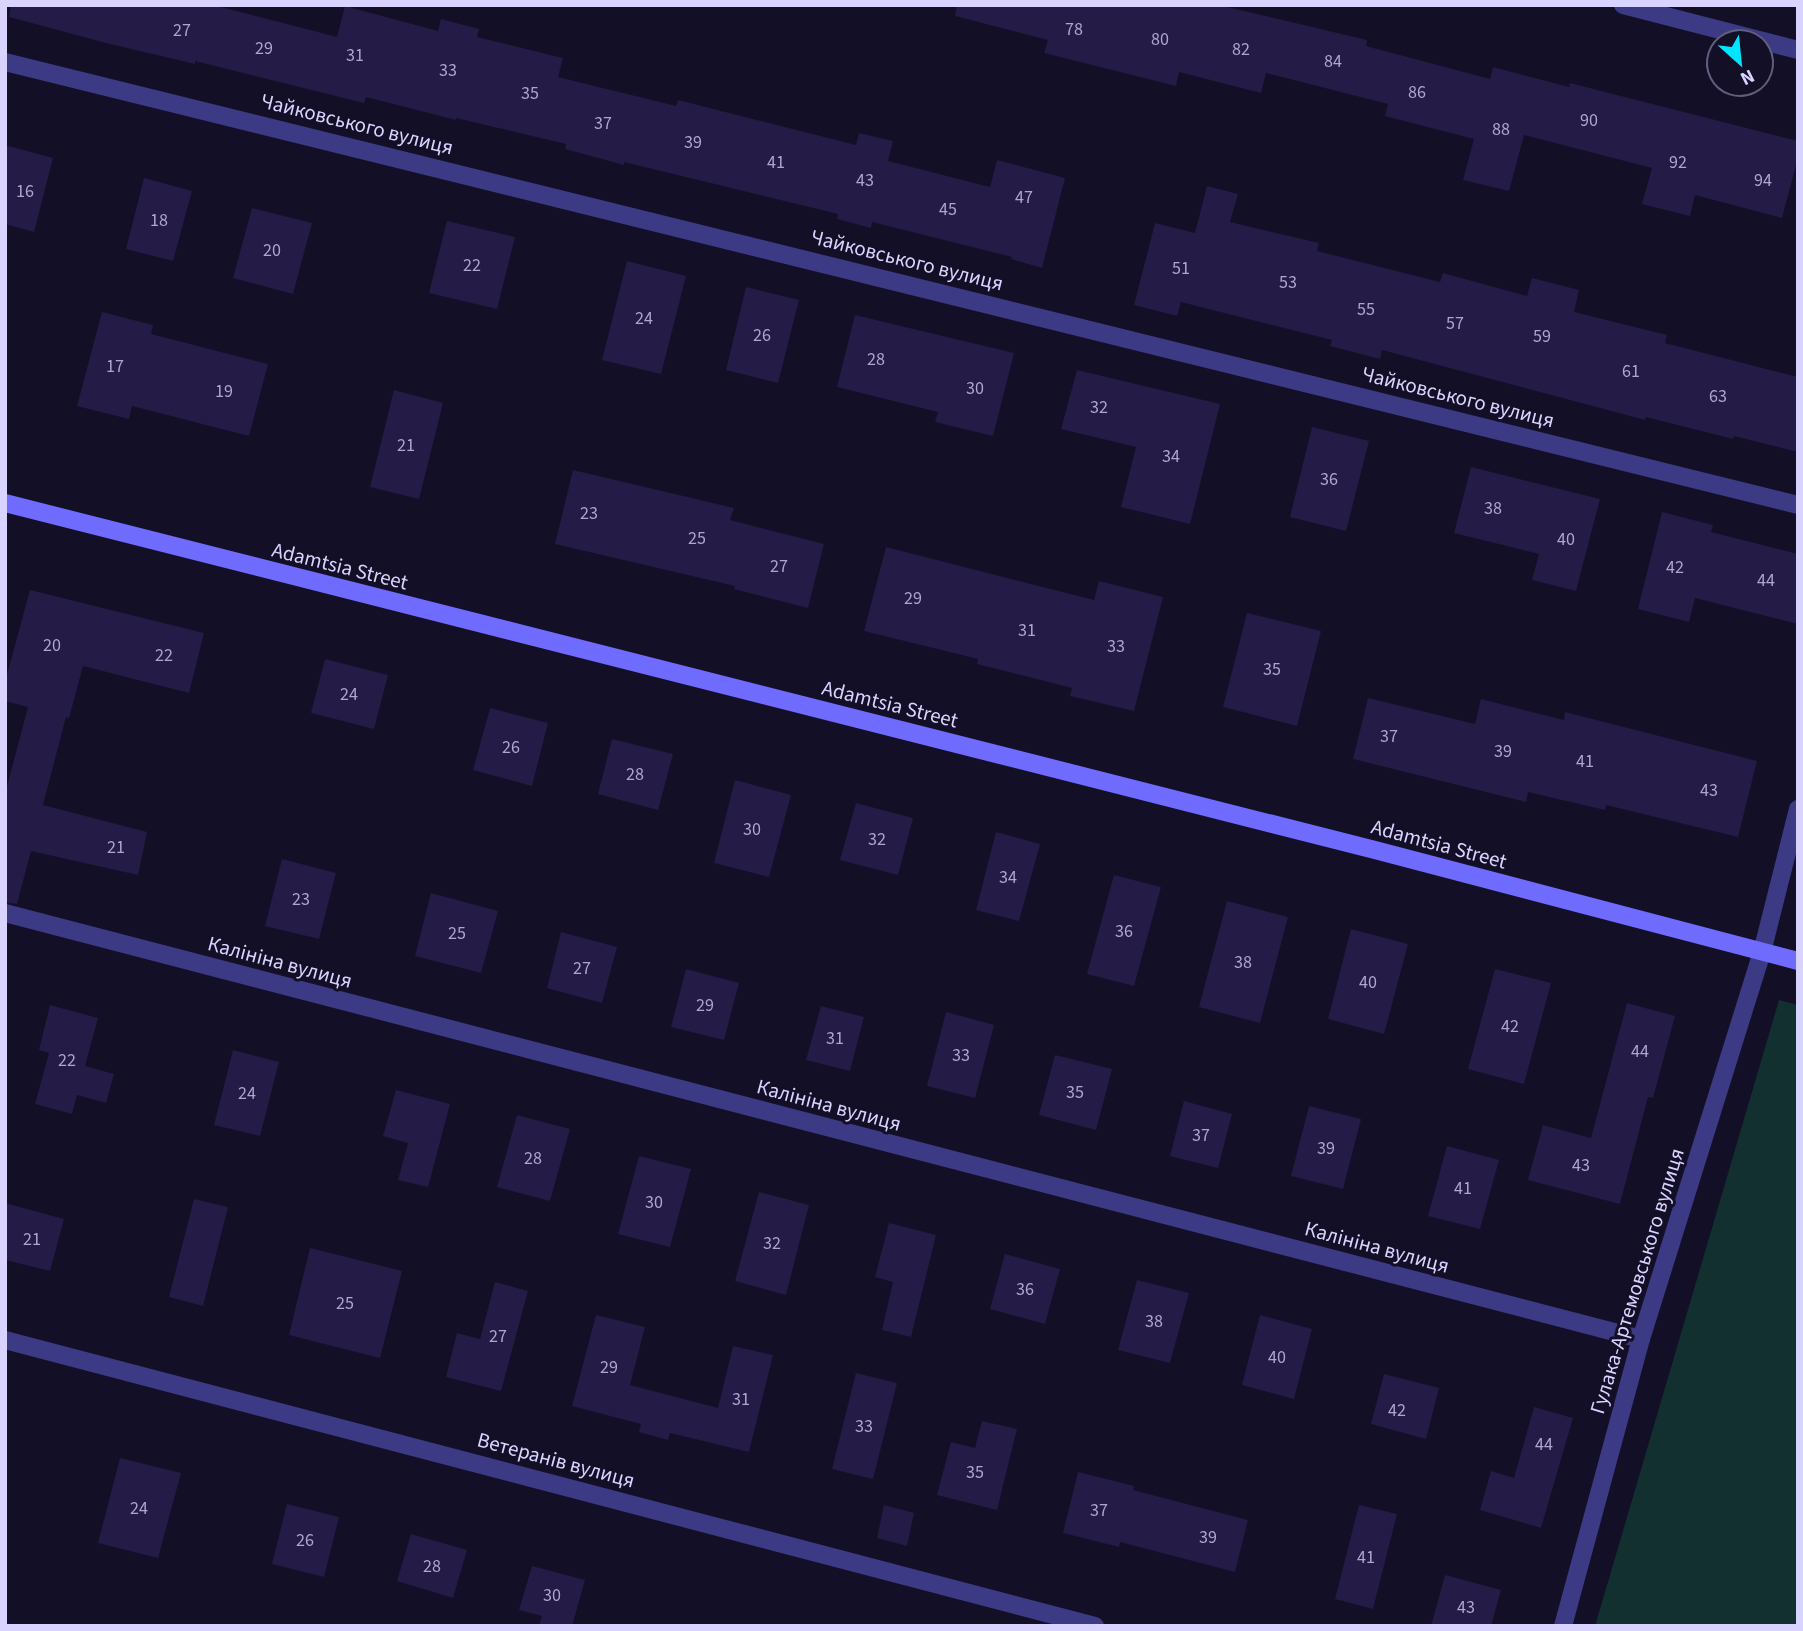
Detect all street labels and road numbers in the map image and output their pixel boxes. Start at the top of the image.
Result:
street label: Чайковського вулиця [258,86,456,162]
street label: Чайковського вулиця [808,222,1006,298]
street label: Чайковського вулиця [1359,359,1557,435]
street label: Adamtsia Street [269,535,411,597]
street label: Adamtsia Street [819,673,961,735]
street label: Adamtsia Street [1368,811,1510,877]
street label: Калініна вулиця [204,928,356,996]
street label: Калініна вулиця [753,1071,905,1139]
street label: Гулака-Артемовського вулиця [1582,1144,1692,1418]
street label: Калініна вулиця [1301,1213,1453,1281]
street label: Ветеранів вулиця [474,1425,638,1495]

